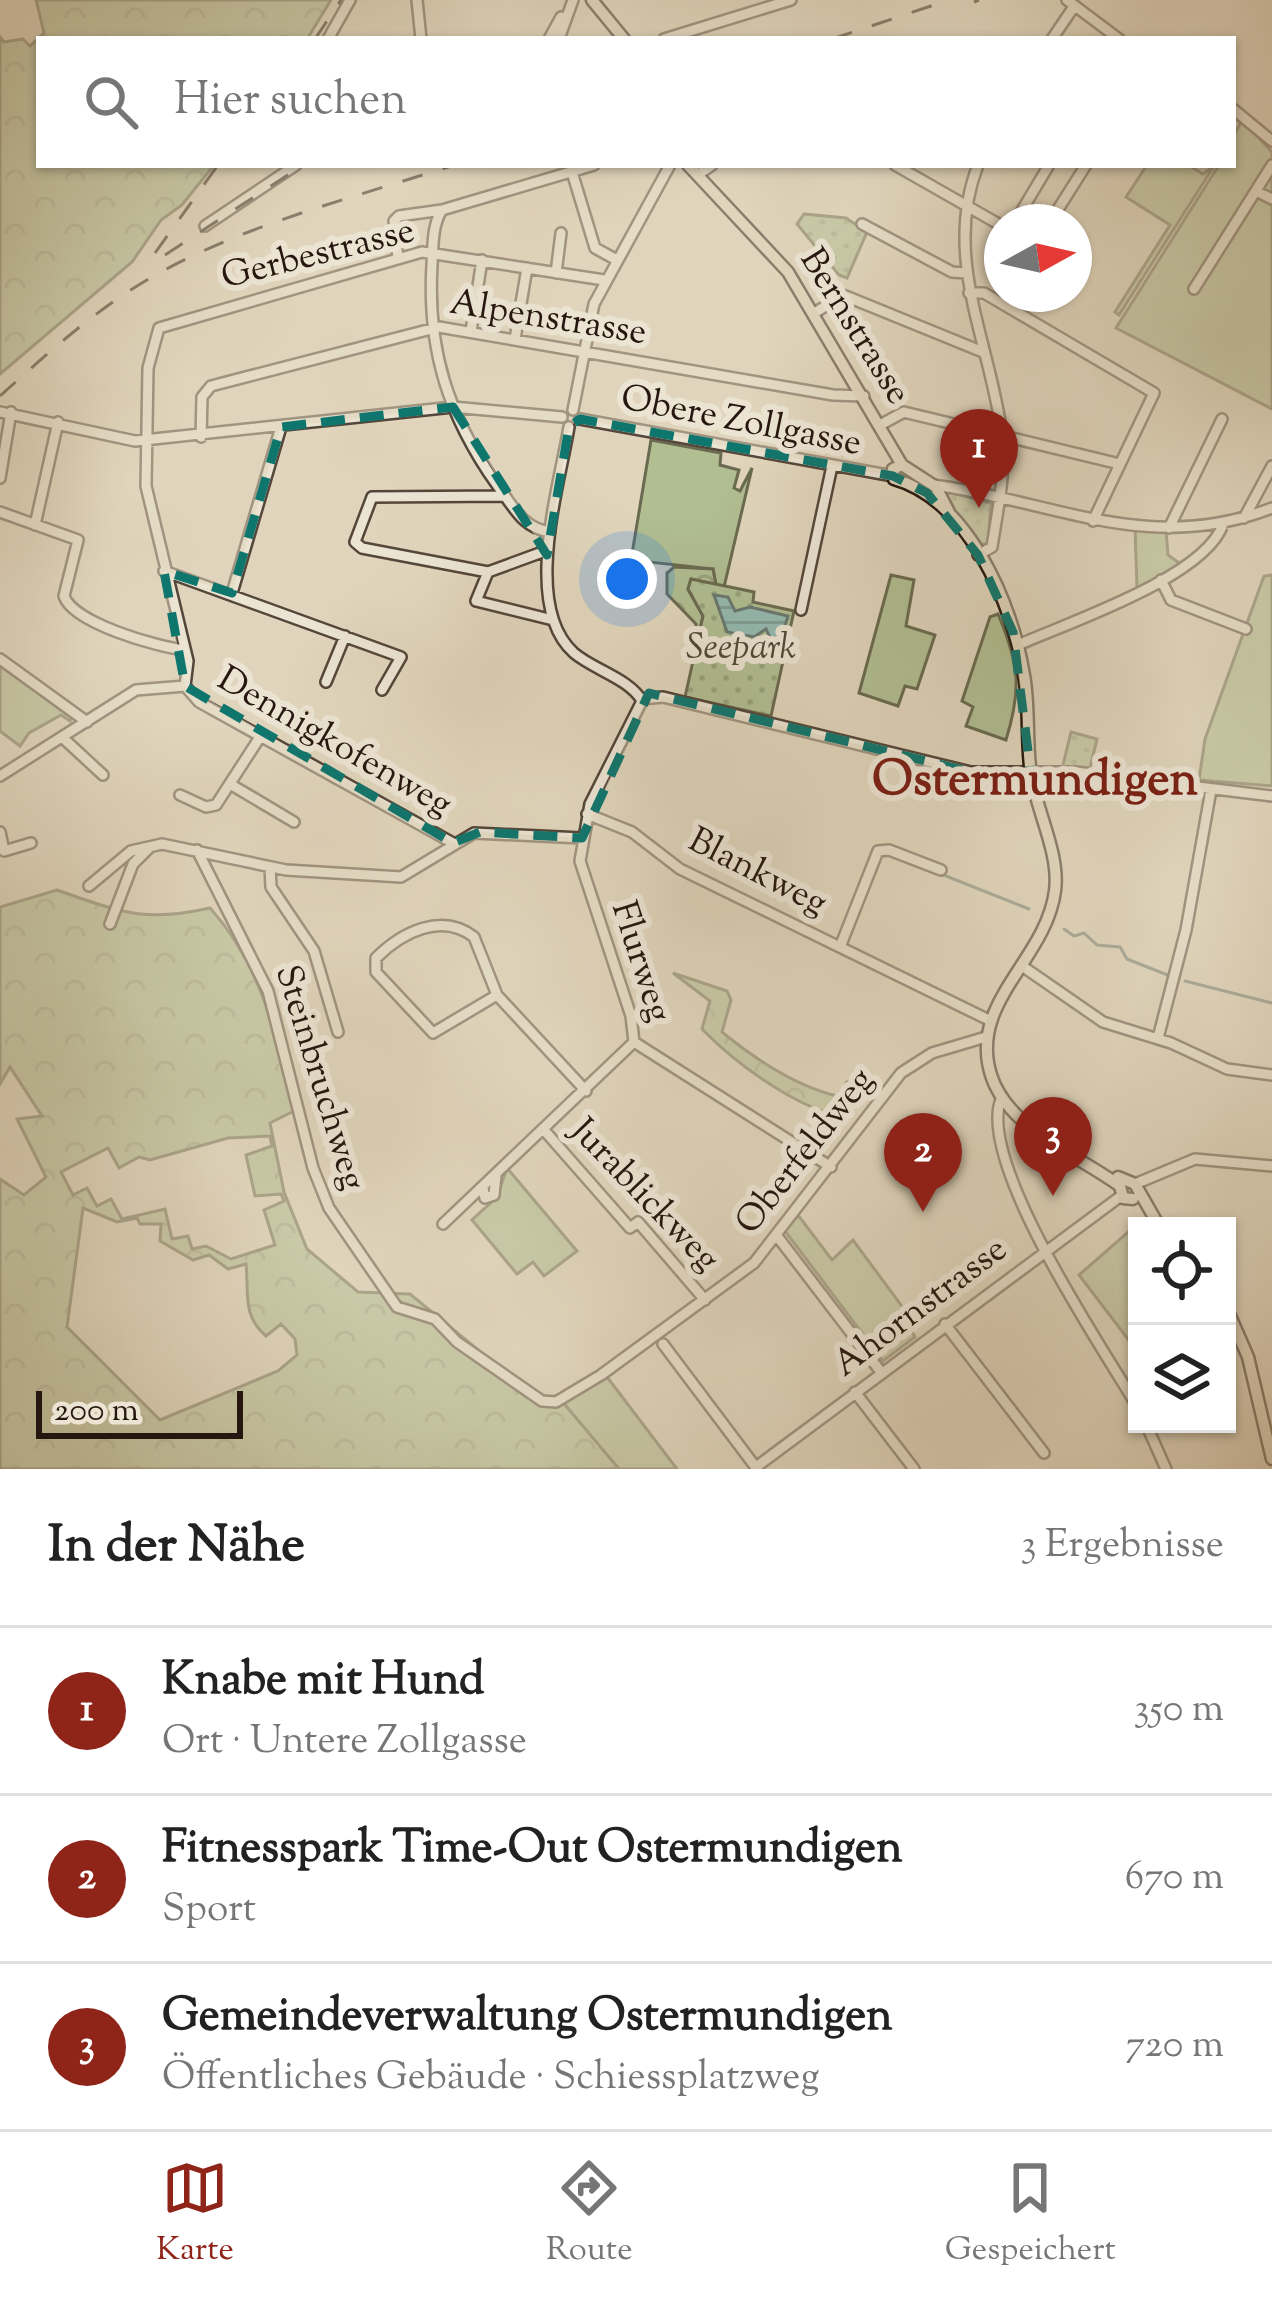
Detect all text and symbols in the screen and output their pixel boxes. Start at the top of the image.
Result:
search box [36,36,1236,168]
icon: search [78,69,144,135]
text: Hier suchen [174,70,407,135]
north arrow [984,204,1092,312]
street label: Gerbestrasse [216,206,420,304]
street label: Bernstrasse [785,239,923,415]
street label: Alpenstrasse [446,278,650,360]
street label: Obere Zollgasse [616,373,866,471]
pin: 1 [940,409,1018,508]
your location [597,549,657,609]
park label: Seepark [686,623,796,675]
street label: Dennigkofenweg [207,655,461,831]
district label: Ostermundigen [872,748,1199,817]
street label: Blankweg [679,816,835,930]
street label: Flurweg [596,895,684,1029]
street label: Steinbruchweg [260,959,378,1197]
street label: Oberfeldweg [724,1058,888,1246]
pin: 3 [1014,1097,1092,1196]
street label: Jurablickweg [556,1106,731,1284]
pin: 2 [884,1113,962,1212]
map controls [1128,1217,1236,1433]
button: locate [1128,1217,1236,1325]
street label: Ahornstrasse [823,1225,1019,1391]
button: layers [1128,1325,1236,1433]
scale bar [36,1385,243,1438]
text: 200 m [54,1388,139,1436]
text: In der Nähe [48,1511,305,1584]
text: 3 Ergebnisse [1021,1519,1224,1575]
text: Knabe mit Hund [162,1650,484,1715]
text: 1 [80,1683,94,1739]
text: 350 m [1134,1683,1224,1739]
text: Ort · Untere Zollgasse [162,1715,527,1771]
text: Fitnesspark Time-Out Ostermundigen [162,1818,902,1883]
text: 2 [78,1851,96,1907]
text: 670 m [1125,1851,1224,1907]
text: Sport [162,1883,256,1939]
text: Gemeindeverwaltung Ostermundigen [162,1986,893,2051]
text: 3 [79,2019,95,2075]
text: 720 m [1125,2019,1224,2075]
text: Öffentliches Gebäude · Schiessplatzweg [162,2051,820,2107]
tab: Karte [156,2155,234,2275]
tab: Route [546,2155,633,2275]
tab: Gespeichert [945,2155,1116,2275]

